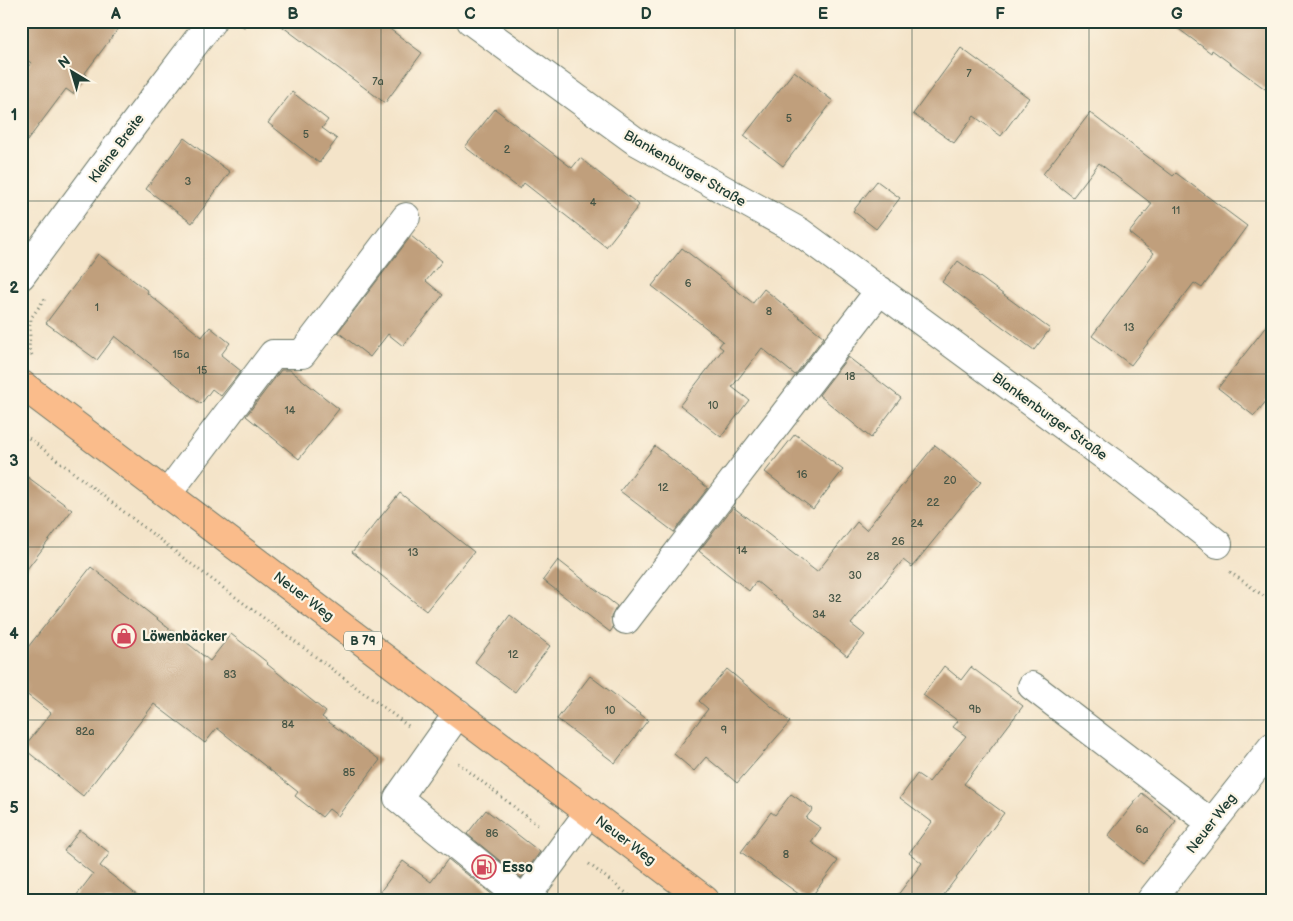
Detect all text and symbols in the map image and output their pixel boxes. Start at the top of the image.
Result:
text: A [110,5,121,24]
text: B [287,5,299,24]
text: C [464,5,476,24]
text: D [640,5,652,24]
text: E [818,5,828,24]
text: F [995,5,1005,24]
text: G [1171,5,1183,24]
north arrow [48,48,98,98]
text: N [55,52,74,72]
house number: 7 [966,67,972,80]
house number: 7a [372,75,384,88]
text: 1 [11,106,17,125]
street label: Kleine Breite [85,111,148,186]
house number: 5 [786,112,792,125]
street label: Blankenburger Straße [621,127,749,210]
house number: 5 [303,128,309,141]
house number: 2 [504,143,511,156]
house number: 3 [185,175,192,188]
house number: 4 [590,196,597,209]
house number: 11 [1172,204,1180,217]
house number: 6 [685,277,692,290]
text: 2 [9,279,19,298]
house number: 1 [95,301,99,314]
house number: 8 [766,305,772,318]
house number: 13 [1123,321,1135,334]
house number: 15a [173,348,189,361]
house number: 15 [197,364,207,377]
street label: Blankenburger Straße [989,369,1111,464]
house number: 18 [845,370,855,383]
house number: 10 [708,399,719,412]
house number: 14 [285,404,296,417]
text: 3 [9,452,19,471]
house number: 16 [797,468,808,481]
house number: 20 [944,474,957,487]
house number: 12 [658,481,669,494]
house number: 22 [927,496,940,509]
house number: 24 [910,517,924,530]
house number: 26 [891,535,905,548]
house number: 14 [737,544,748,557]
house number: 13 [407,546,419,559]
house number: 28 [867,550,879,563]
street label: Neuer Weg [270,568,337,625]
house number: 30 [848,569,862,582]
house number: 32 [828,592,842,605]
house number: 34 [812,608,826,621]
shop icon: Löwenbäcker [111,623,137,649]
text: 4 [9,625,19,644]
place label: Löwenbäcker [142,628,227,645]
road number: B 79 [344,631,382,650]
house number: 12 [508,648,519,661]
house number: 83 [223,668,237,681]
house number: 9b [969,703,981,716]
house number: 10 [605,704,616,717]
house number: 84 [281,718,295,731]
house number: 9 [721,724,727,737]
house number: 82a [75,725,95,738]
house number: 85 [343,766,355,779]
street label: Neuer Weg [1183,790,1240,857]
text: 5 [9,799,19,818]
street label: Neuer Weg [592,812,659,869]
house number: 6a [1136,823,1148,836]
house number: 86 [485,827,499,840]
house number: 8 [783,848,789,861]
fuel station icon: Esso [471,854,497,880]
place label: Esso [502,859,533,876]

